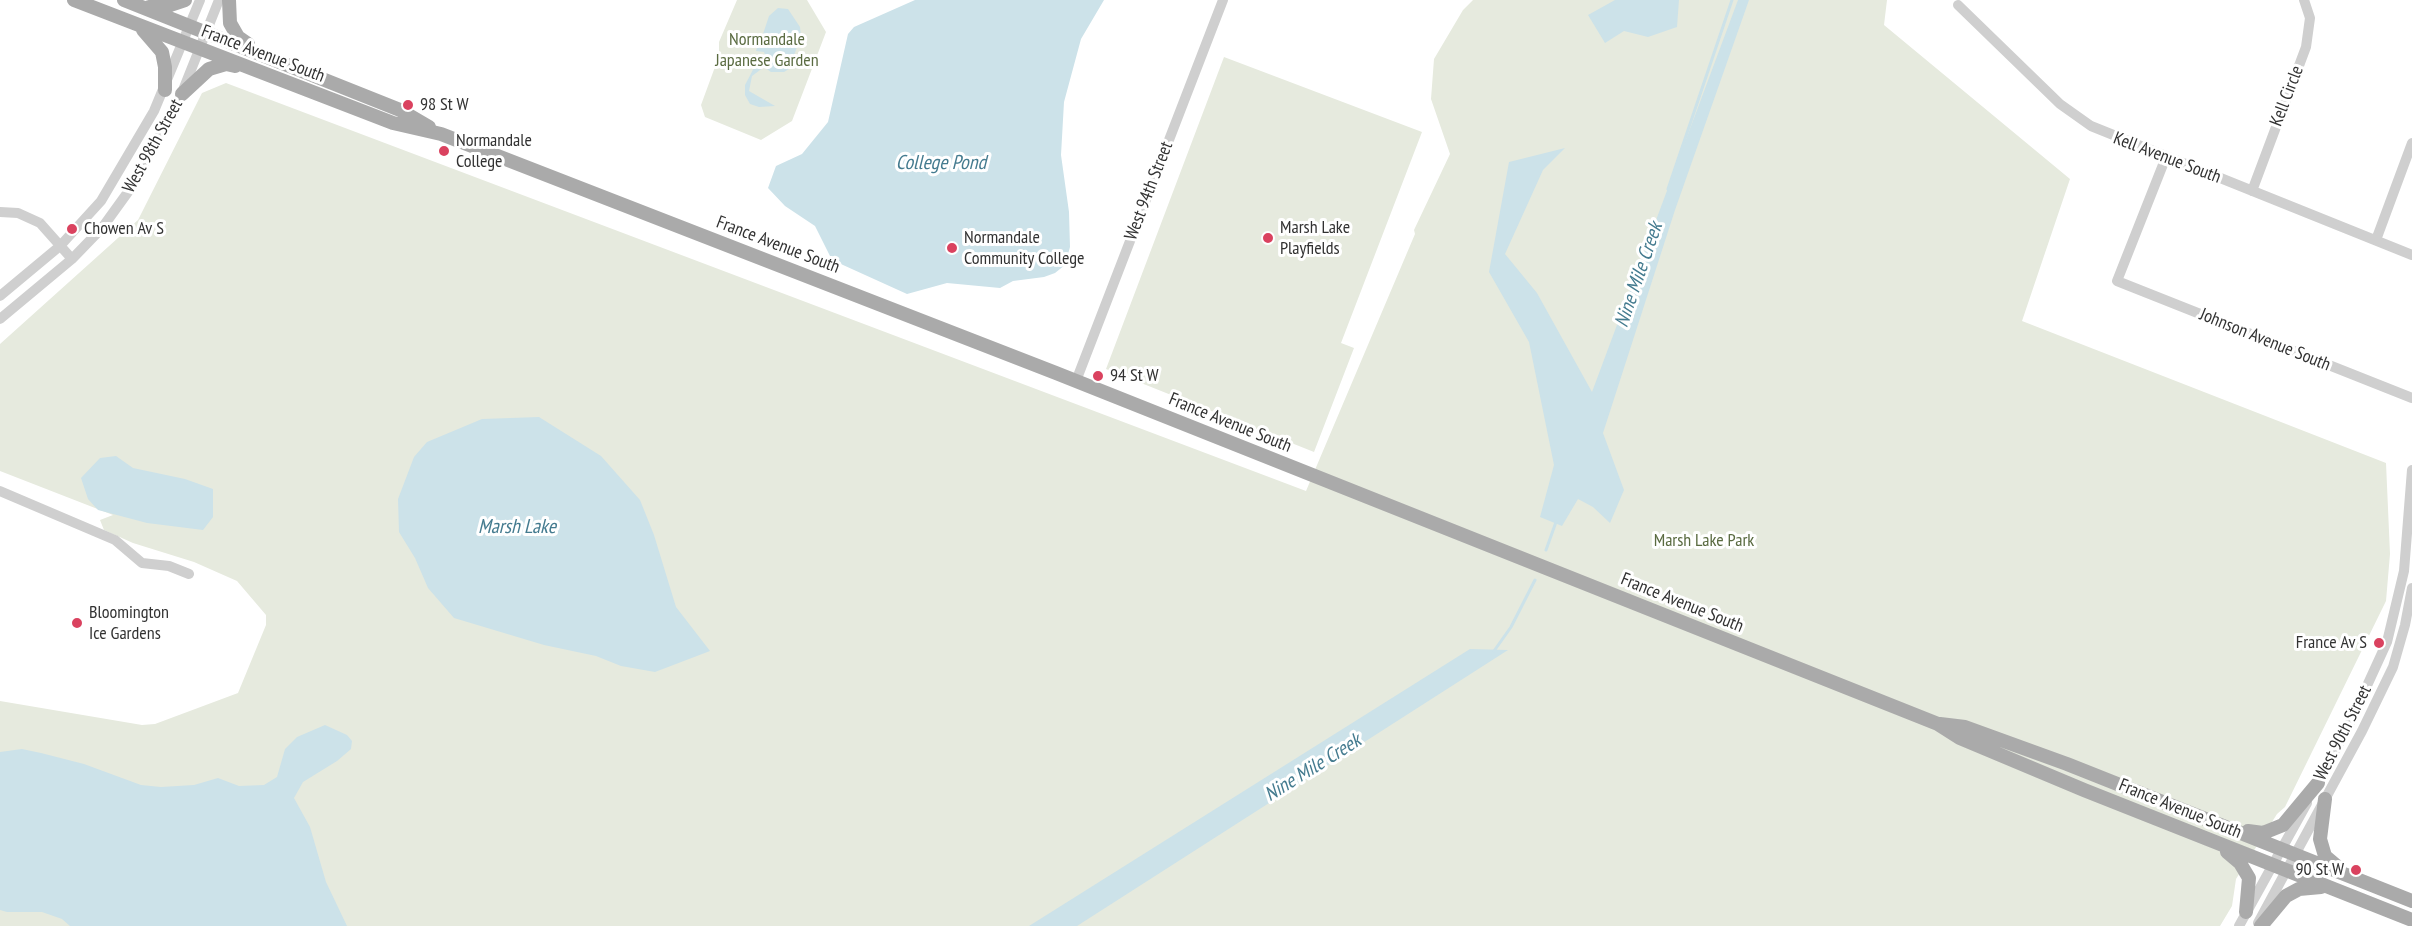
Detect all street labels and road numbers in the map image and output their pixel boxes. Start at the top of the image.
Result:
street label: France Avenue South [198,21,328,87]
street label: Kell Circle [2266,63,2308,129]
street label: West 98th Street [118,95,188,197]
street label: Kell Avenue South [2110,128,2224,188]
street label: West 94th Street [1120,139,1178,243]
street label: France Avenue South [713,212,843,278]
street label: Johnson Avenue South [2197,304,2333,376]
street label: France Avenue South [1166,389,1294,457]
street label: France Avenue South [1618,569,1746,637]
street label: West 90th Street [2310,682,2376,784]
street label: France Avenue South [2116,775,2244,843]

